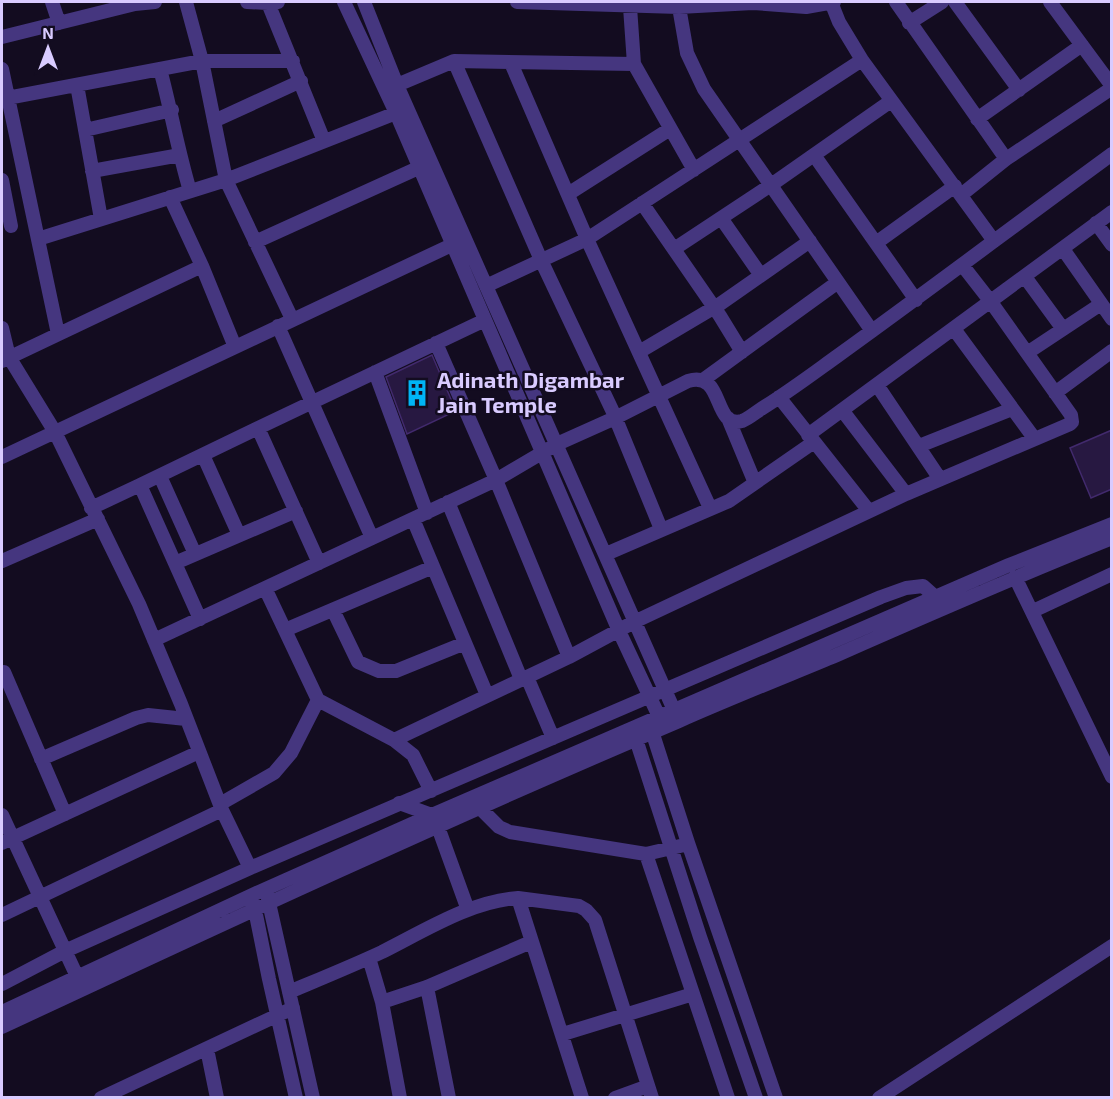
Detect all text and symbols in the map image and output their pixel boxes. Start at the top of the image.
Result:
north arrow [18,18,78,78]
text: N [42,23,54,42]
place label: Adinath Digambar Jain Temple [437,366,625,417]
building icon: Adinath Digambar Jain Temple [402,378,432,408]

